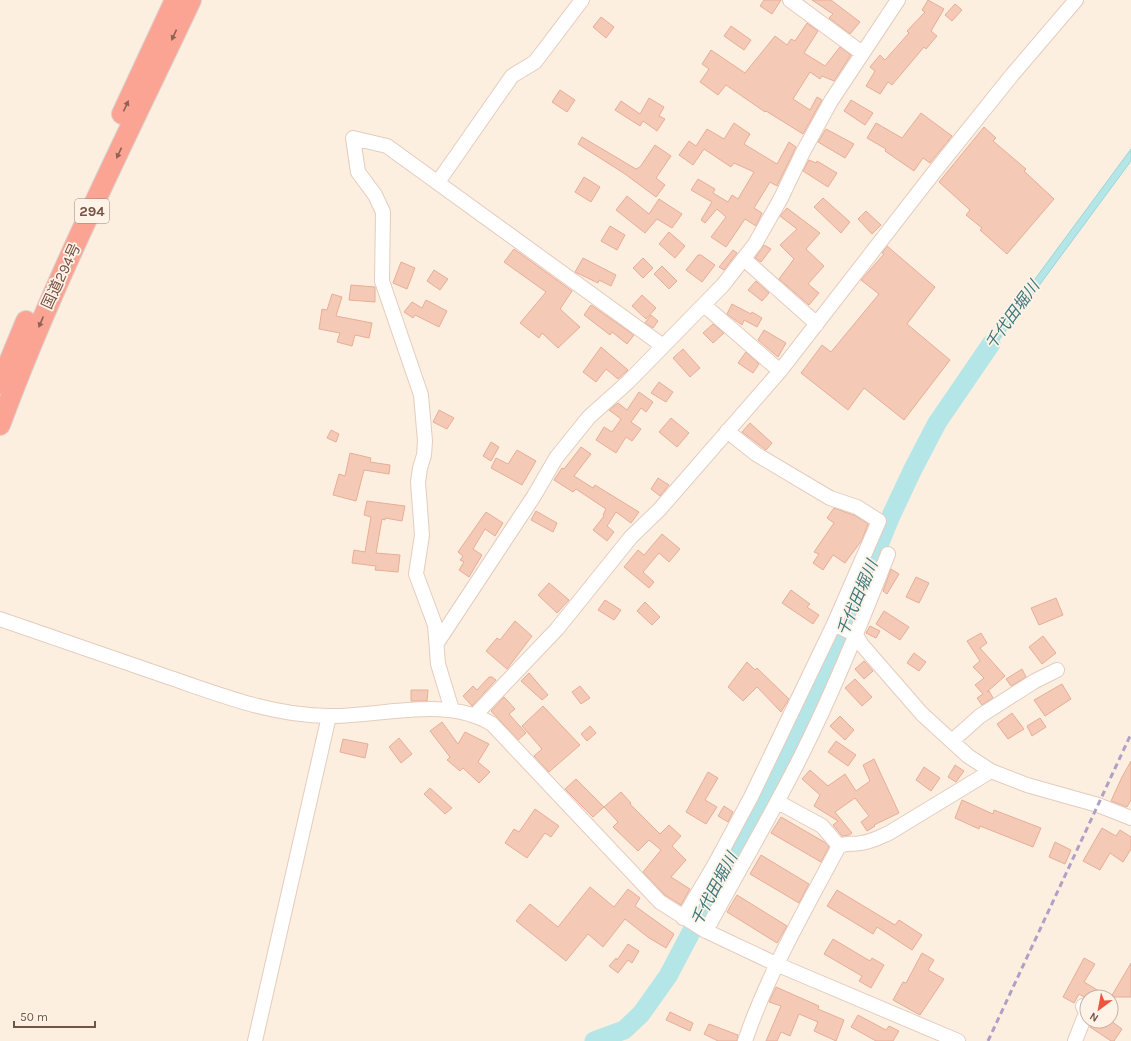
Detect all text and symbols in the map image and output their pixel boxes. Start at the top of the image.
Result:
one-way arrow [171,30,177,41]
one-way arrow [123,100,129,112]
one-way arrow [116,147,122,159]
road number: 294 [75,199,109,223]
street label: 国道294号 [38,240,84,312]
water label: 千代田堀川 [981,275,1044,353]
one-way arrow [37,316,43,328]
water label: 千代田堀川 [833,556,882,639]
water label: 千代田堀川 [687,847,742,929]
north arrow [1079,989,1119,1029]
scale bar [14,1003,95,1029]
text: N [1087,1009,1101,1025]
text: 50 m [20,1010,48,1024]

